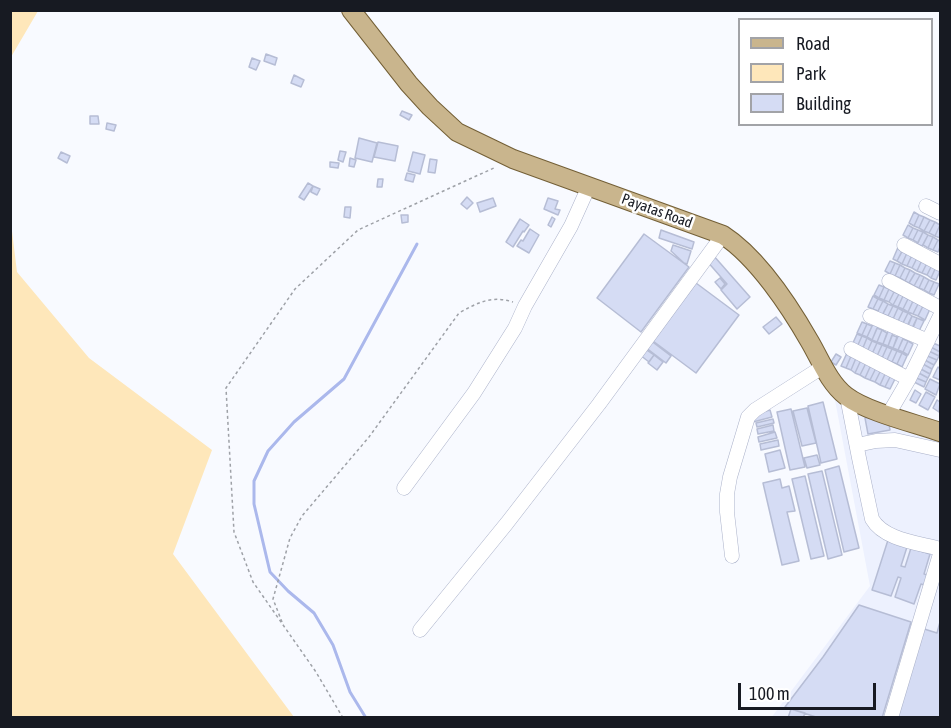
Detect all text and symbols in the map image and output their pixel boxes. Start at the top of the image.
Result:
legend [738,18,933,126]
text: Road [796,33,830,54]
text: Park [796,63,826,84]
text: Building [796,93,851,114]
street label: Payatas Road [619,190,695,232]
scale bar [741,671,879,709]
text: 100 m [749,683,790,704]

